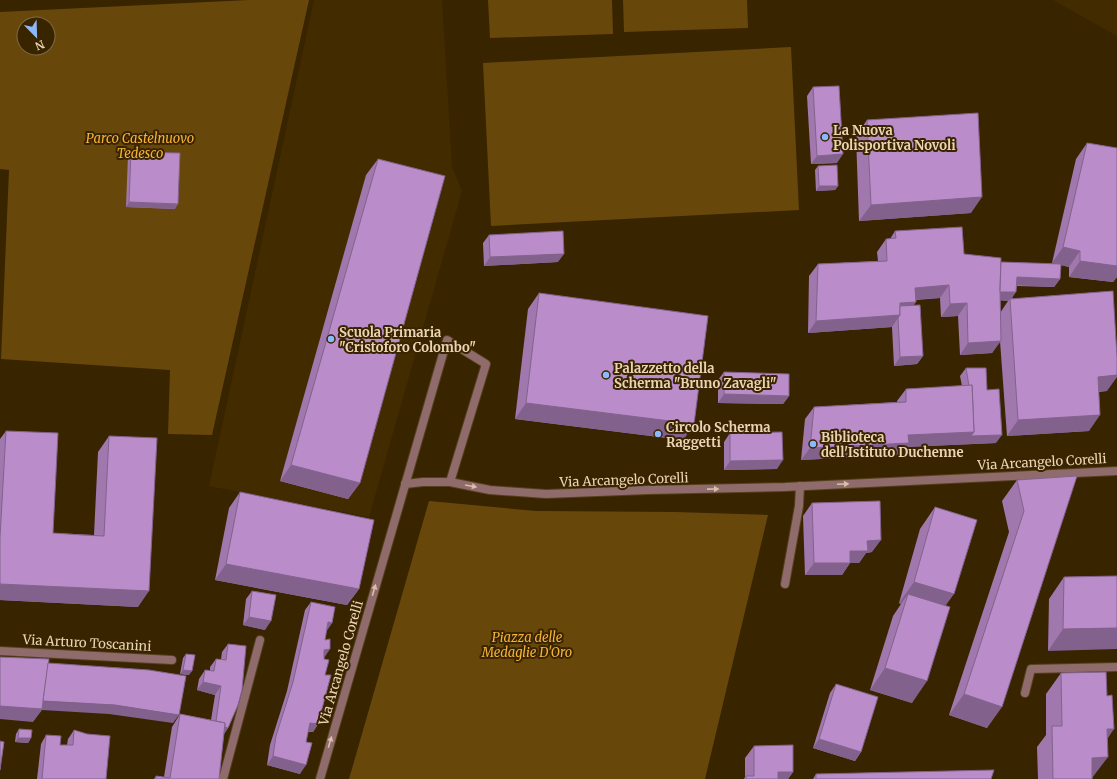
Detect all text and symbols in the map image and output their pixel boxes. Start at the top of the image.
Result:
north arrow [16,16,56,56]
text: N [33,37,47,53]
place label: La Nuova Polisportiva Novoli [833,122,956,154]
park label: Parco Castelnuovo Tedesco [86,130,194,162]
marker: La Nuova Polisportiva Novoli [820,132,830,142]
place label: Scuola Primaria "Cristoforo Colombo" [339,324,476,356]
marker: Scuola Primaria "Cristoforo Colombo" [326,334,336,344]
place label: Palazzetto della Scherma "Bruno Zavagli" [614,360,777,392]
marker: Palazzetto della Scherma "Bruno Zavagli" [601,370,611,380]
place label: Circolo Scherma Raggetti [666,419,771,451]
marker: Circolo Scherma Raggetti [653,429,663,439]
place label: Biblioteca dell'Istituto Duchenne [821,429,964,461]
marker: Biblioteca dell'Istituto Duchenne [808,439,818,449]
street label: Via Arcangelo Corelli [976,450,1107,474]
street label: Via Arcangelo Corelli [558,469,689,491]
one-way arrow [837,481,850,487]
one-way arrow [465,484,477,490]
one-way arrow [707,485,719,492]
one-way arrow [371,583,377,595]
street label: Via Arcangelo Corelli [315,599,367,728]
park label: Piazza delle Medaglie D'Oro [481,629,572,661]
street label: Via Arturo Toscanini [21,631,152,655]
one-way arrow [328,735,334,748]

